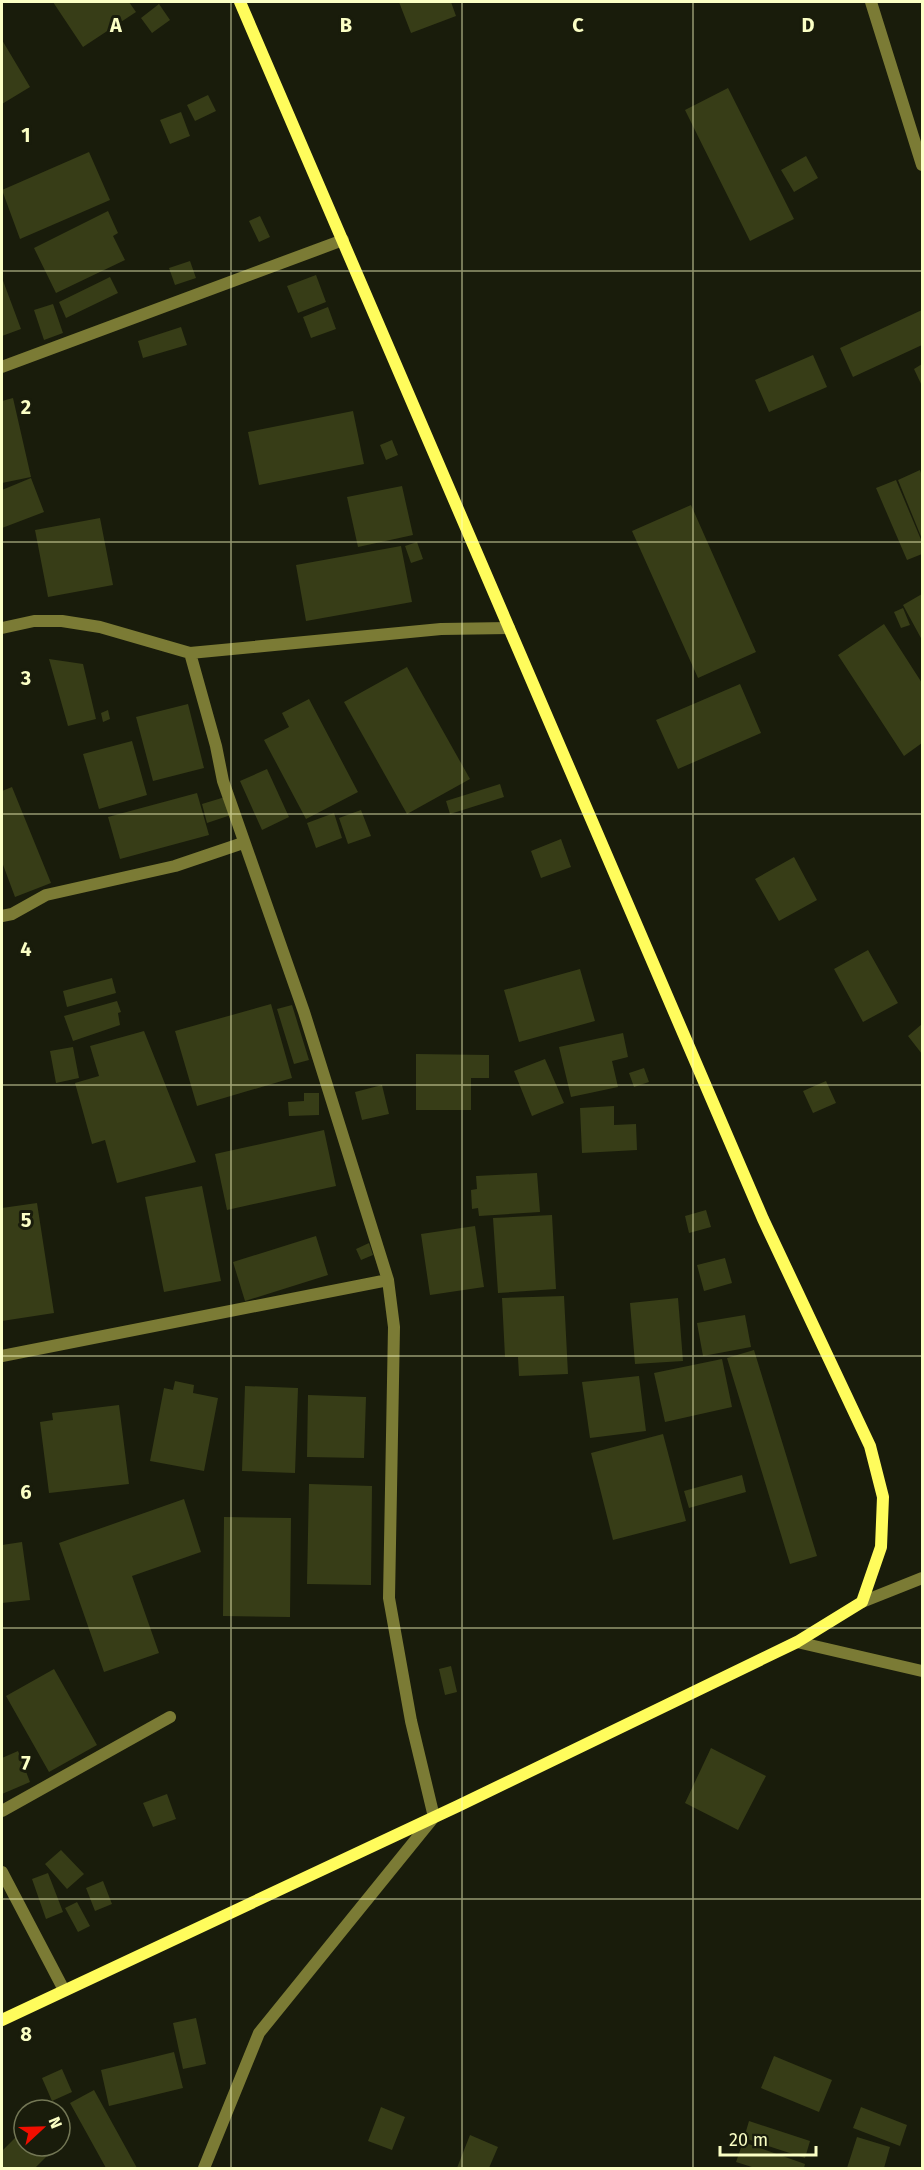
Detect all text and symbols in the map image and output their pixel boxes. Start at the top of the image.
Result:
text: A [109,13,123,37]
text: B [340,13,352,37]
text: C [572,13,584,37]
text: D [801,13,815,37]
text: 1 [21,123,31,147]
text: 2 [21,395,31,419]
text: 3 [20,666,31,690]
text: 4 [20,937,32,961]
text: 5 [21,1208,32,1232]
text: 6 [20,1480,32,1504]
text: 7 [21,1751,31,1775]
text: 8 [20,2022,32,2046]
north arrow [12,2098,72,2158]
text: N [45,2114,66,2131]
scale bar [720,2119,816,2157]
text: 20 m [729,2129,768,2151]

